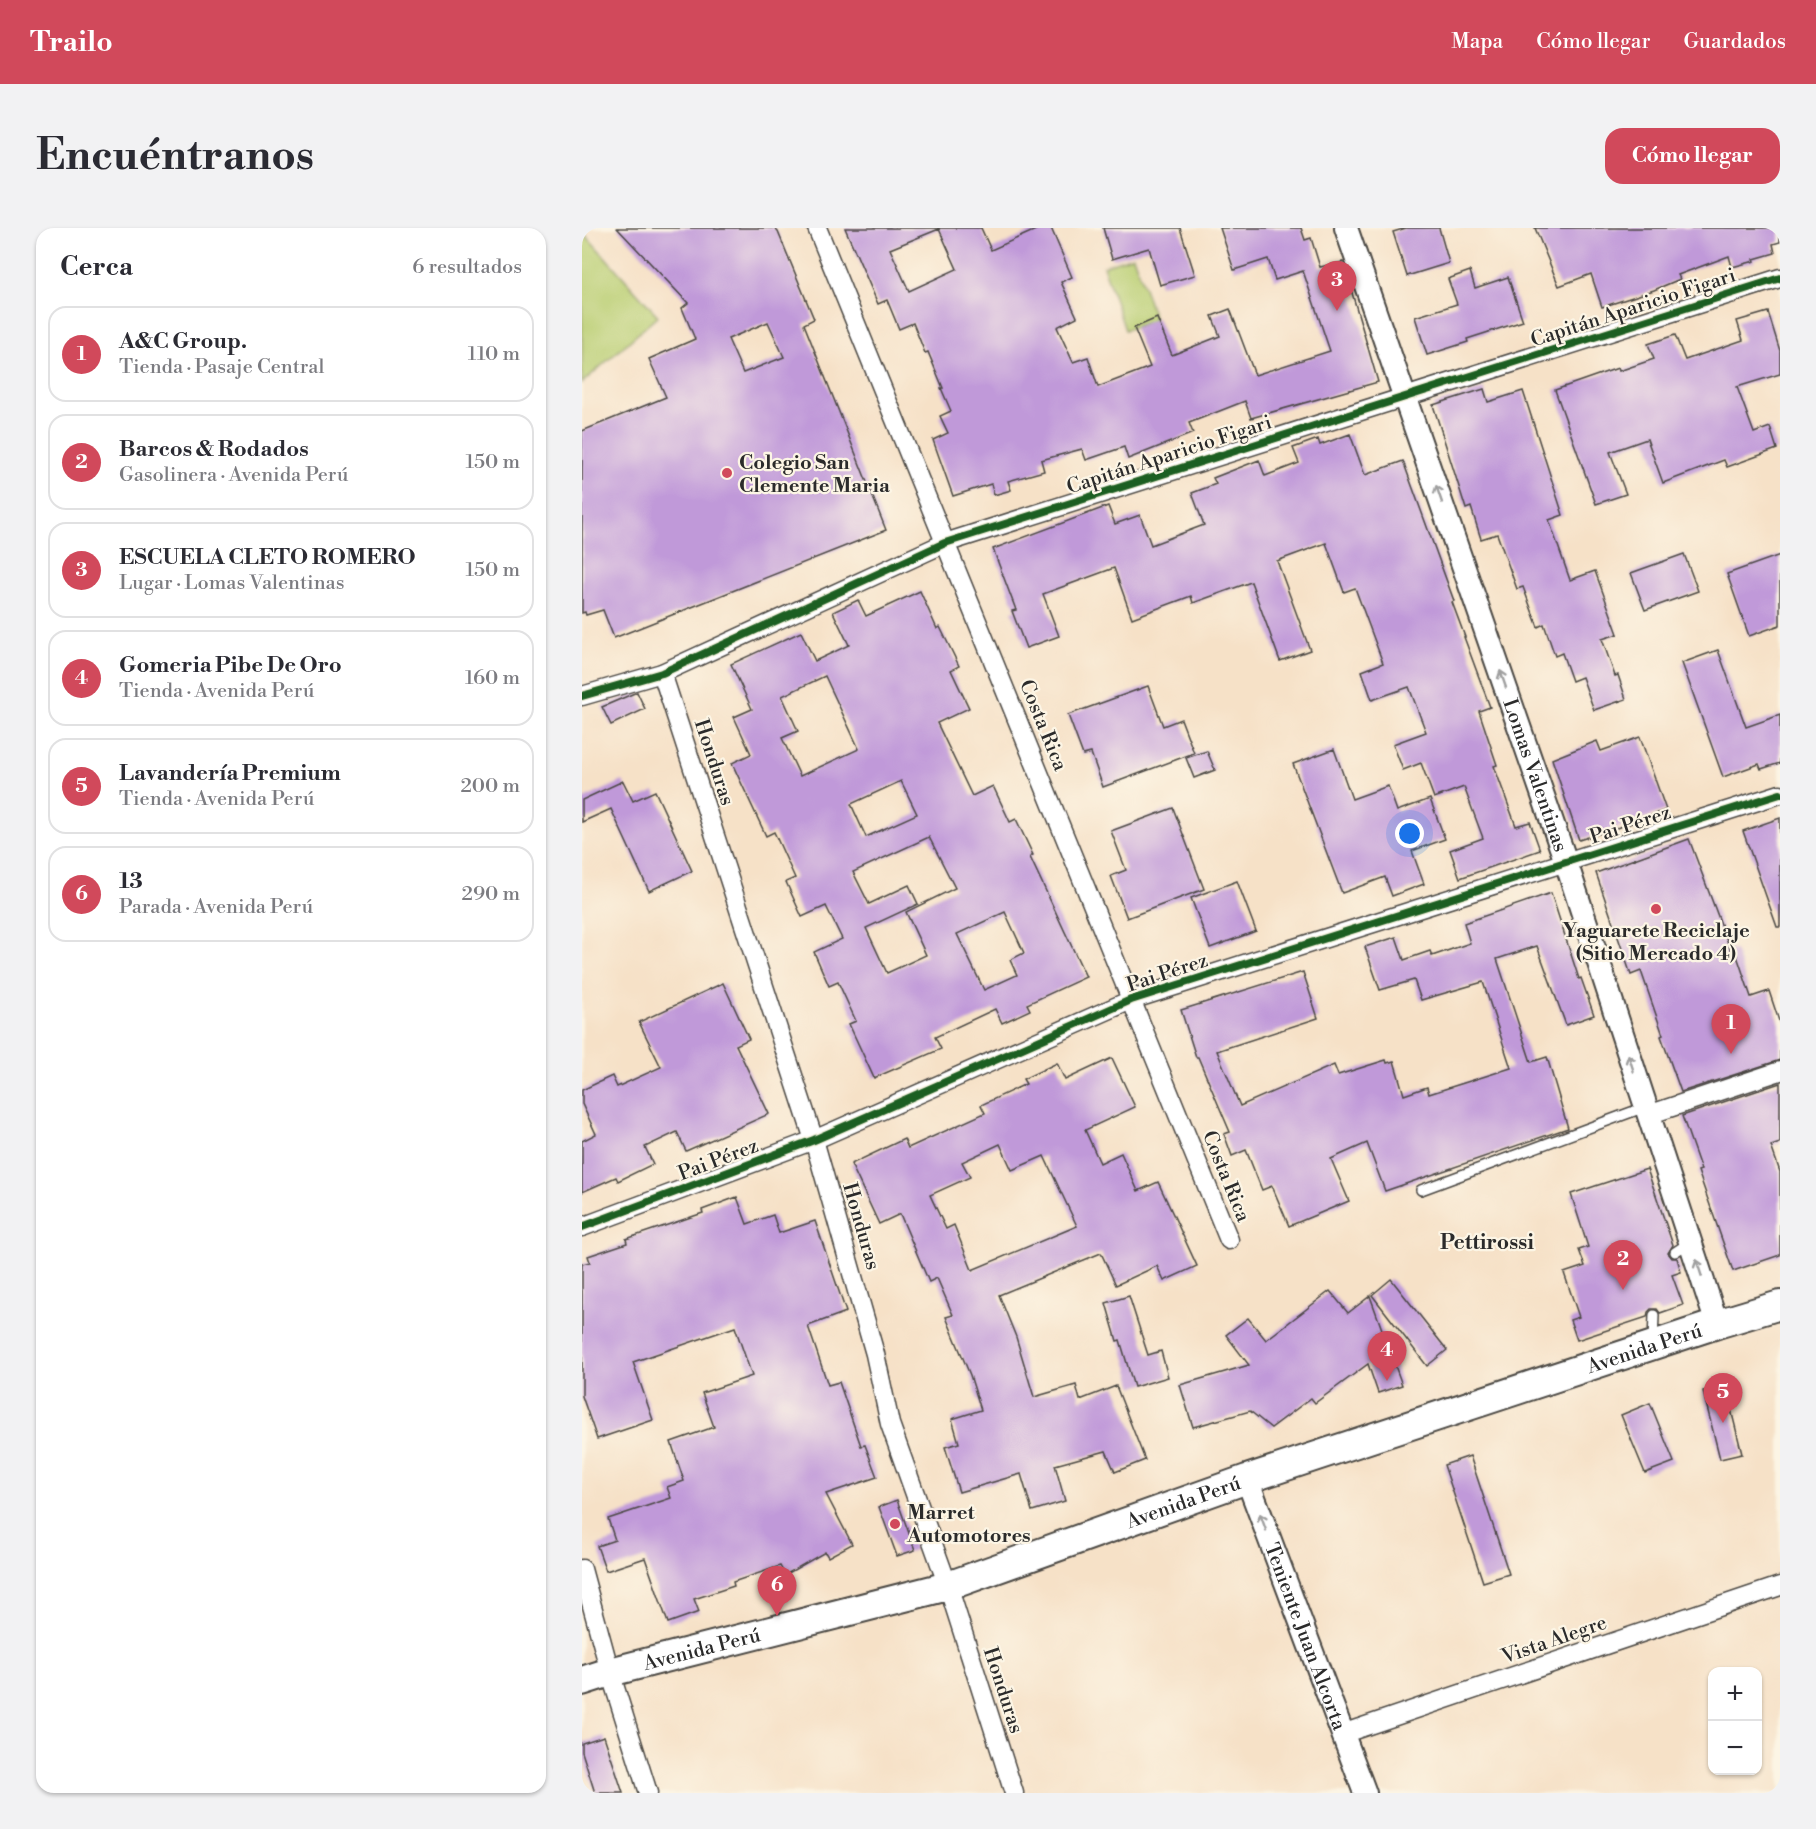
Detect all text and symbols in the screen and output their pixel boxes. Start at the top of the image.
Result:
text: Trailo [30,25,113,60]
text: Mapa [1451,29,1503,55]
text: Cómo llegar [1536,29,1651,55]
text: Guardados [1684,29,1786,55]
button: Cómo llegar [1605,128,1780,184]
text: Encuéntranos [36,130,314,183]
text: Cerca [60,251,133,283]
text: 6 resultados [412,255,522,280]
pin: 3 [1318,262,1356,311]
street label: Capitán Aparicio Figari [1528,263,1740,353]
text: A&C Group. [119,328,247,355]
text: 1 [77,342,86,367]
text: 110 m [468,342,520,367]
text: Tienda · Pasaje Central [119,355,324,380]
street label: Capitán Aparicio Figari [1064,410,1276,500]
text: Barcos & Rodados [119,436,309,463]
text: 2 [75,450,88,475]
text: 150 m [465,450,520,475]
place label: Colegio San Clemente Maria [739,451,890,499]
text: Gasolinera · Avenida Perú [119,463,348,488]
marker: Colegio San Clemente Maria [720,466,734,480]
one-way arrow [1433,485,1444,504]
text: ESCUELA CLETO ROMERO [119,544,416,571]
text: 3 [75,558,88,583]
text: 150 m [465,558,520,583]
text: Lugar · Lomas Valentinas [119,571,344,596]
text: Gomeria Pibe De Oro [119,652,342,679]
text: 4 [75,666,88,691]
text: 160 m [465,666,520,691]
one-way arrow [1496,670,1507,689]
street label: Costa Rica [1013,676,1073,776]
text: Tienda · Avenida Perú [119,679,314,704]
street label: Lomas Valentinas [1496,696,1572,855]
street label: Honduras [688,716,739,809]
text: Lavandería Premium [119,760,341,787]
text: 5 [75,774,88,799]
text: 200 m [460,774,520,799]
text: Tienda · Avenida Perú [119,787,314,812]
street label: Pai Pérez [1587,801,1674,850]
your location [1395,819,1424,848]
text: 13 [119,868,143,895]
text: 6 [75,882,88,907]
text: 290 m [462,882,520,907]
text: Parada · Avenida Perú [119,895,313,920]
marker: Yaguarete Reciclaje (Sitio Mercado 4) [1649,902,1663,916]
place label: Yaguarete Reciclaje (Sitio Mercado 4) [1562,919,1750,967]
street label: Pai Pérez [1124,949,1211,998]
pin: 1 [1712,1004,1750,1054]
one-way arrow [1625,1054,1636,1073]
street label: Costa Rica [1196,1127,1256,1227]
street label: Pai Pérez [675,1134,762,1187]
street label: Honduras [836,1180,885,1273]
district label: Pettirossi [1440,1230,1534,1256]
pin: 2 [1604,1240,1642,1290]
one-way arrow [1692,1259,1703,1278]
street label: Avenida Perú [1583,1319,1706,1380]
pin: 4 [1368,1332,1406,1381]
pin: 5 [1704,1374,1742,1423]
street label: Avenida Perú [1122,1471,1245,1536]
place label: Marret Automotores [906,1501,1031,1549]
one-way arrow [1257,1513,1268,1532]
marker: Marret Automotores [888,1517,902,1531]
street label: Teniente Juan Alcorta [1258,1540,1352,1735]
pin: 6 [758,1566,796,1616]
street label: Vista Alegre [1498,1611,1610,1670]
street label: Avenida Perú [640,1623,764,1677]
street label: Honduras [977,1644,1028,1737]
map controls [1708,1667,1762,1775]
button: + [1708,1667,1762,1721]
button: − [1708,1721,1762,1775]

